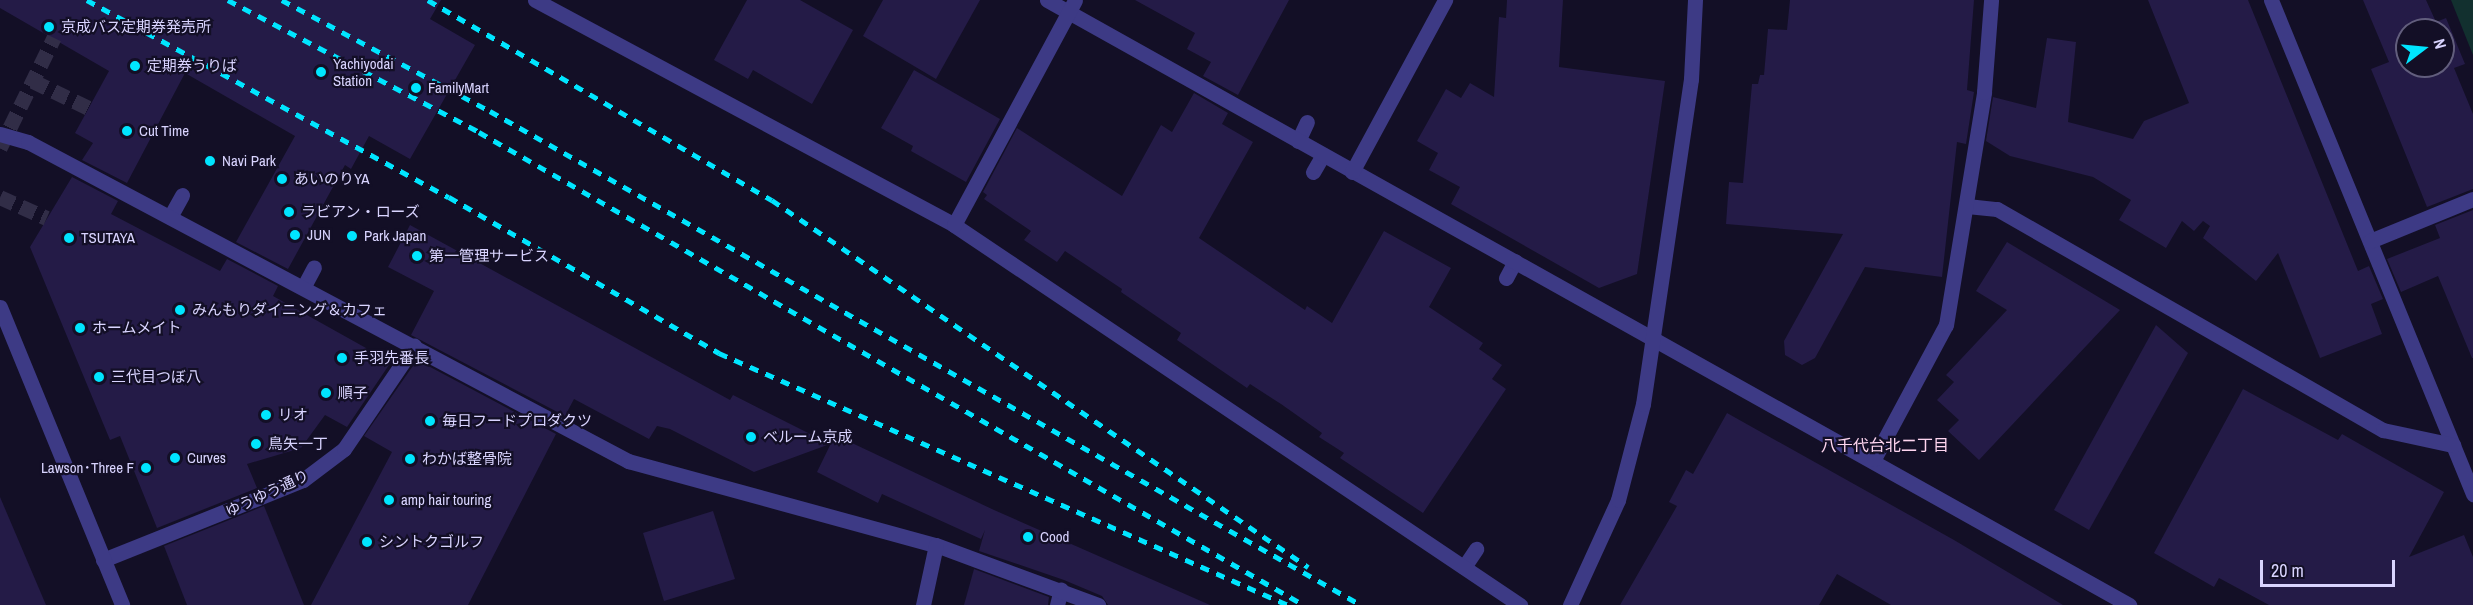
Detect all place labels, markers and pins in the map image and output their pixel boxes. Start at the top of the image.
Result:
place label: 京成バス定期券発売所 [61,18,211,36]
marker: 京成バス定期券発売所 [42,20,56,34]
place label: Yachiyodai Station [333,54,394,89]
place label: 定期券うりば [147,57,237,75]
marker: 定期券うりば [128,59,142,73]
marker: Yachiyodai Station [314,65,328,79]
place label: FamilyMart [428,79,489,97]
marker: FamilyMart [409,81,423,95]
place label: Cut Time [139,122,189,140]
marker: Cut Time [120,124,134,138]
place label: Navi Park [222,152,276,170]
marker: Navi Park [203,154,217,168]
place label: あいのりYA [294,170,370,188]
marker: あいのりYA [275,172,289,186]
place label: ラビアン・ローズ [301,203,421,221]
marker: ラビアン・ローズ [282,205,296,219]
place label: JUN [307,226,331,244]
place label: Park Japan [364,227,426,245]
marker: JUN [288,228,302,242]
place label: TSUTAYA [81,229,135,247]
marker: Park Japan [345,229,359,243]
marker: TSUTAYA [62,231,76,245]
place label: 第一管理サービス [429,247,549,265]
marker: 第一管理サービス [410,249,424,263]
place label: みんもりダイニング＆カフェ [192,301,387,319]
marker: みんもりダイニング＆カフェ [173,303,187,317]
place label: ホームメイト [92,319,182,337]
marker: ホームメイト [73,321,87,335]
place label: 手羽先番長 [354,349,429,367]
marker: 手羽先番長 [335,351,349,365]
place label: 三代目つぼ八 [111,368,201,386]
marker: 三代目つぼ八 [92,370,106,384]
place label: 順子 [338,384,368,402]
marker: 順子 [319,386,333,400]
place label: リオ [278,406,308,424]
marker: リオ [259,408,273,422]
place label: 毎日フードプロダクツ [442,412,592,430]
marker: 毎日フードプロダクツ [423,414,437,428]
place label: ベルーム京成 [763,428,853,446]
marker: ベルーム京成 [744,430,758,444]
place label: 鳥矢一丁 [268,435,328,453]
marker: 鳥矢一丁 [249,437,263,451]
place label: Curves [187,449,226,467]
place label: わかば整骨院 [422,450,512,468]
marker: Curves [168,451,182,465]
marker: わかば整骨院 [403,452,417,466]
place label: Lawson･Three F [41,459,134,477]
marker: Lawson･Three F [139,461,153,475]
place label: amp hair touring [401,491,491,509]
marker: amp hair touring [382,493,396,507]
place label: Cood [1040,528,1069,546]
marker: Cood [1021,530,1035,544]
place label: シントクゴルフ [379,533,484,551]
marker: シントクゴルフ [360,535,374,549]

